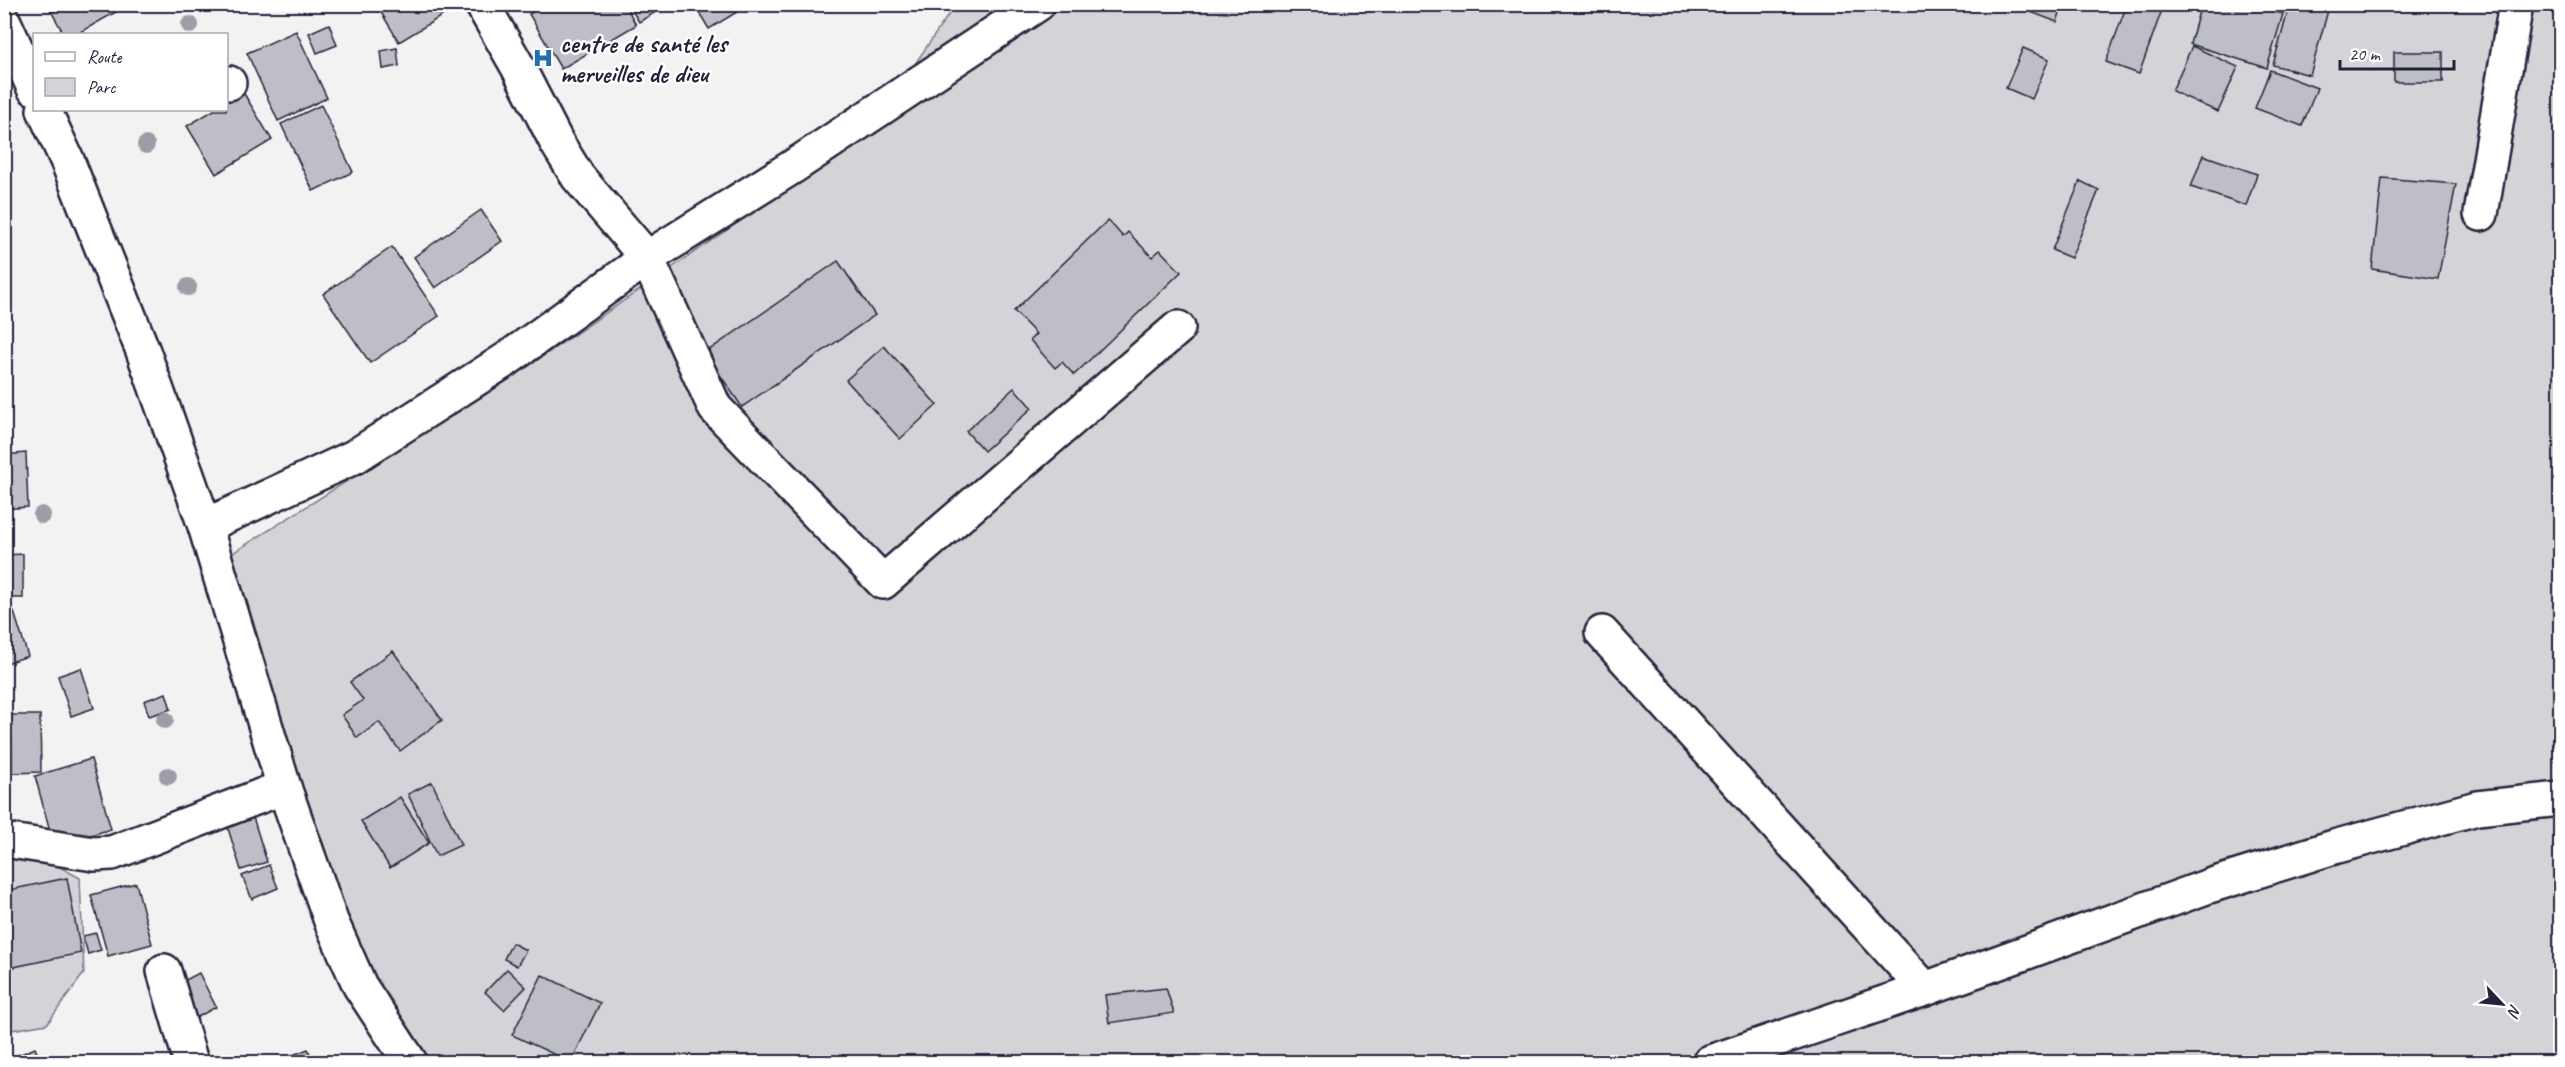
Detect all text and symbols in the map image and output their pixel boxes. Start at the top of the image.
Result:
place label: centre de santé les merveilles de dieu [560,27,730,90]
legend [33,33,228,111]
scale bar [2340,33,2454,71]
text: 20 m [2349,43,2382,65]
text: Route [87,46,122,68]
hospital icon: centre de santé les merveilles de dieu [531,46,555,70]
text: Parc [87,76,116,98]
north arrow [2472,974,2532,1034]
text: N [2502,1001,2526,1022]

